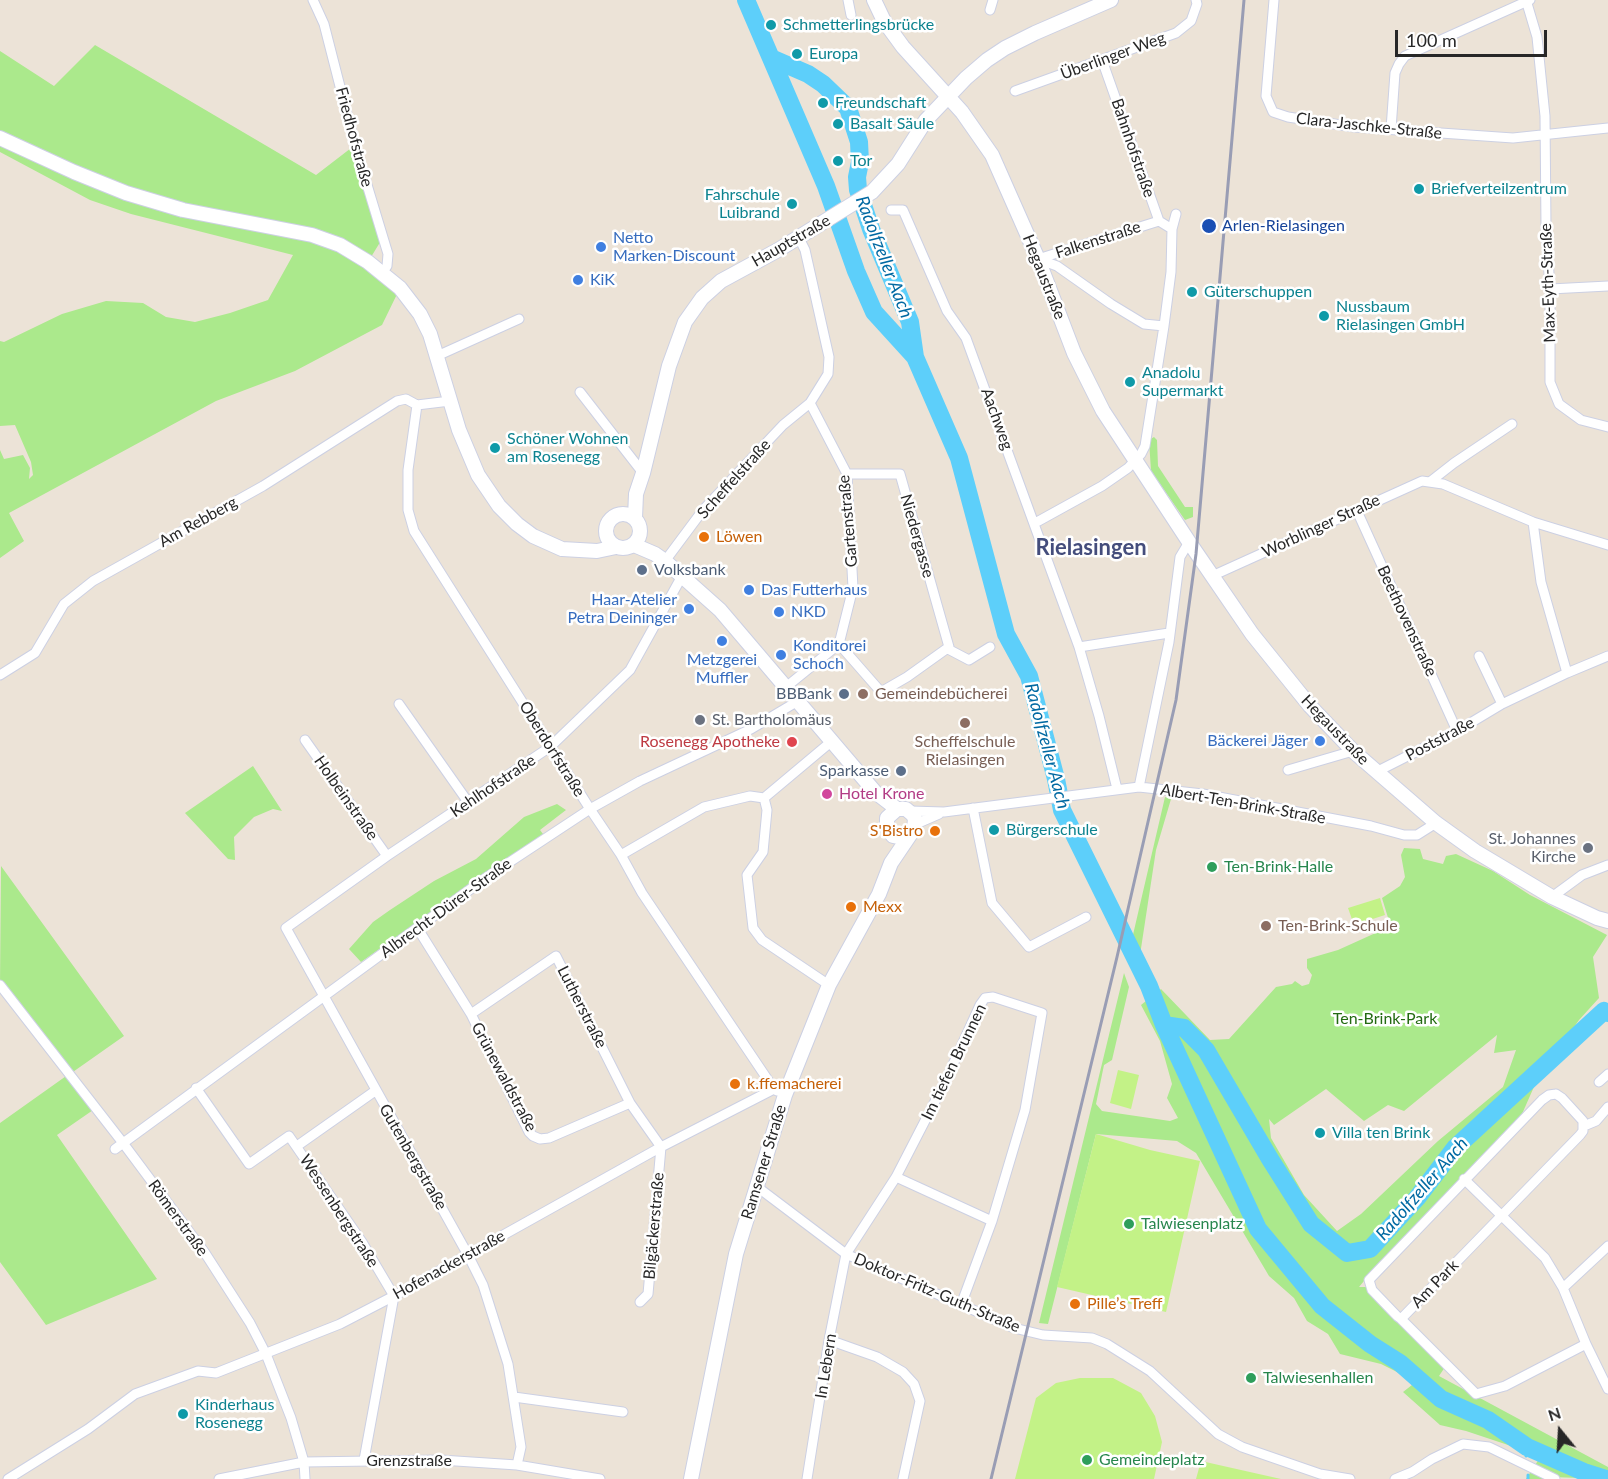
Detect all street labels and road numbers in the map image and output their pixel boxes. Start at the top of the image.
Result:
street label: Überlinger Weg [1058,28,1168,84]
street label: Friedhofstraße [331,85,377,189]
street label: Bahnhofstraße [1107,96,1159,200]
street label: Clara-Jaschke-Straße [1295,109,1443,143]
street label: Hauptstraße [748,211,834,271]
street label: Falkenstraße [1053,217,1143,263]
street label: Max-Eyth-Straße [1536,223,1560,343]
street label: Hegaustraße [1018,232,1070,322]
street label: Aachweg [977,385,1017,453]
street label: Scheffelstraße [693,435,775,523]
street label: Gartenstraße [834,474,862,568]
street label: Worblinger Straße [1259,490,1383,562]
street label: Niedergasse [896,492,938,580]
street label: Am Rebberg [156,493,240,551]
street label: Beethovenstraße [1373,563,1441,679]
street label: Hegaustraße [1297,691,1373,769]
street label: Oberdorfstraße [515,698,589,800]
street label: Poststraße [1402,713,1478,765]
street label: Kehlhofstraße [447,750,539,822]
street label: Holbeinstraße [310,752,382,844]
street label: Albert-Ten-Brink-Straße [1159,780,1327,828]
street label: Albrecht-Dürer-Straße [377,854,515,962]
street label: Lutherstraße [553,963,611,1051]
street label: Im tiefen Brunnen [918,1001,990,1123]
street label: Grünewaldstraße [467,1019,541,1135]
street label: Gutenbergstraße [375,1101,451,1213]
street label: Ramsener Straße [737,1102,791,1222]
street label: Wessenbergstraße [295,1151,383,1271]
street label: Bilgäckerstraße [640,1172,668,1280]
street label: Römerstraße [144,1176,212,1260]
street label: Hofenackerstraße [390,1226,508,1304]
street label: Doktor-Fritz-Guth-Straße [851,1249,1023,1337]
street label: Am Park [1407,1256,1463,1312]
street label: In Lebern [811,1332,841,1400]
street label: Grenzstraße [366,1451,452,1471]

